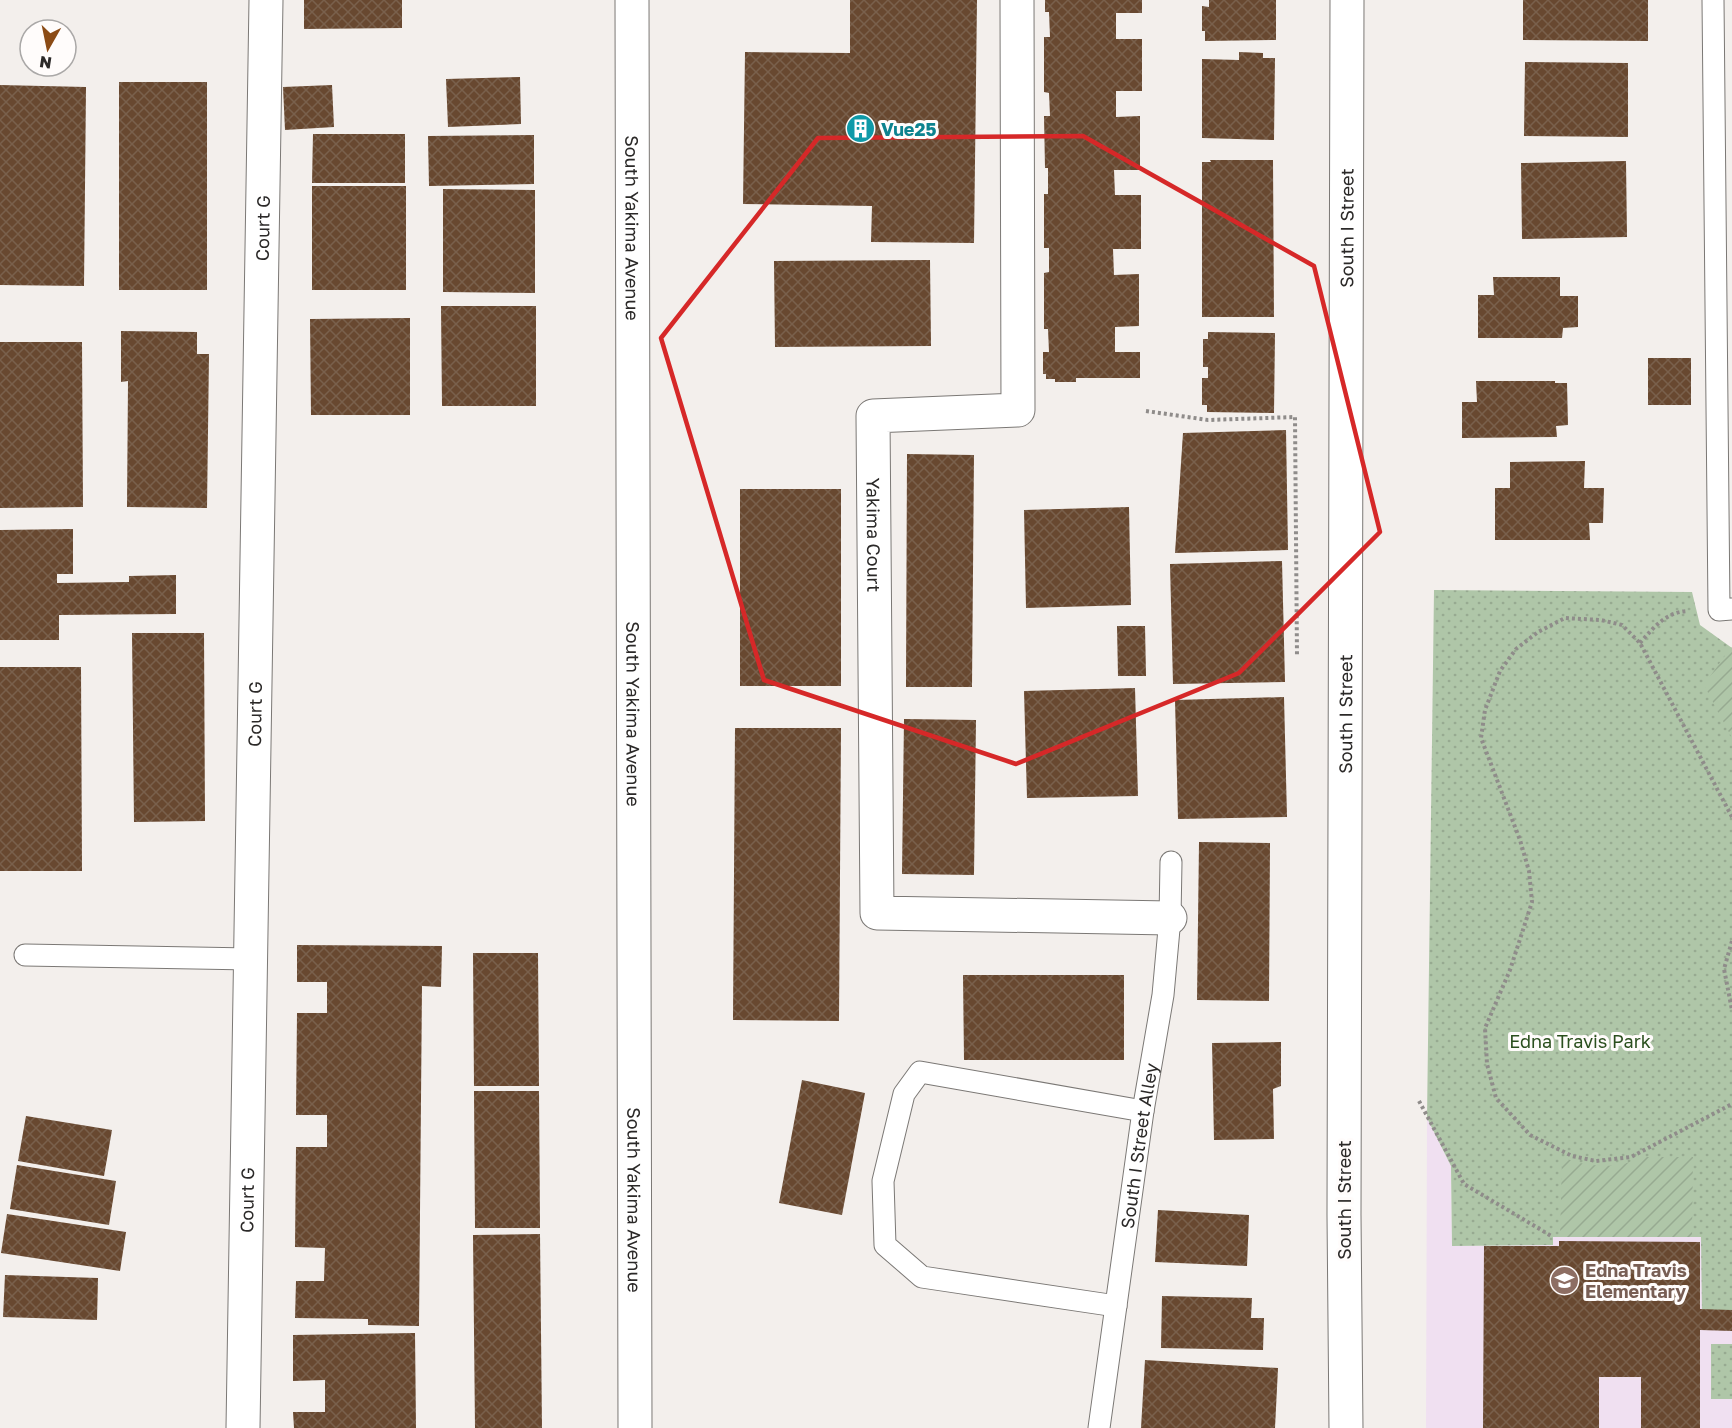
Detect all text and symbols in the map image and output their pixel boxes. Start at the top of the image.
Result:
north arrow [18,18,78,78]
text: N [38,52,53,74]
building icon: Vue25 [844,113,876,145]
place label: Vue25 [881,118,936,140]
street label: South Yakima Avenue [621,135,644,321]
street label: South I Street [1335,168,1358,288]
street label: Court G [251,195,274,261]
street label: Yakima Court [862,478,885,592]
street label: South Yakima Avenue [622,621,645,807]
street label: South I Street [1334,654,1356,774]
street label: Court G [243,681,266,747]
park label: Edna Travis Park [1509,1030,1651,1052]
street label: South I Street Alley [1116,1061,1162,1230]
street label: South Yakima Avenue [623,1107,646,1293]
street label: South I Street [1333,1140,1355,1260]
street label: Court G [235,1167,258,1233]
place label: Edna Travis Elementary [1585,1259,1687,1302]
school or university icon: Edna Travis Elementary [1548,1264,1580,1296]

